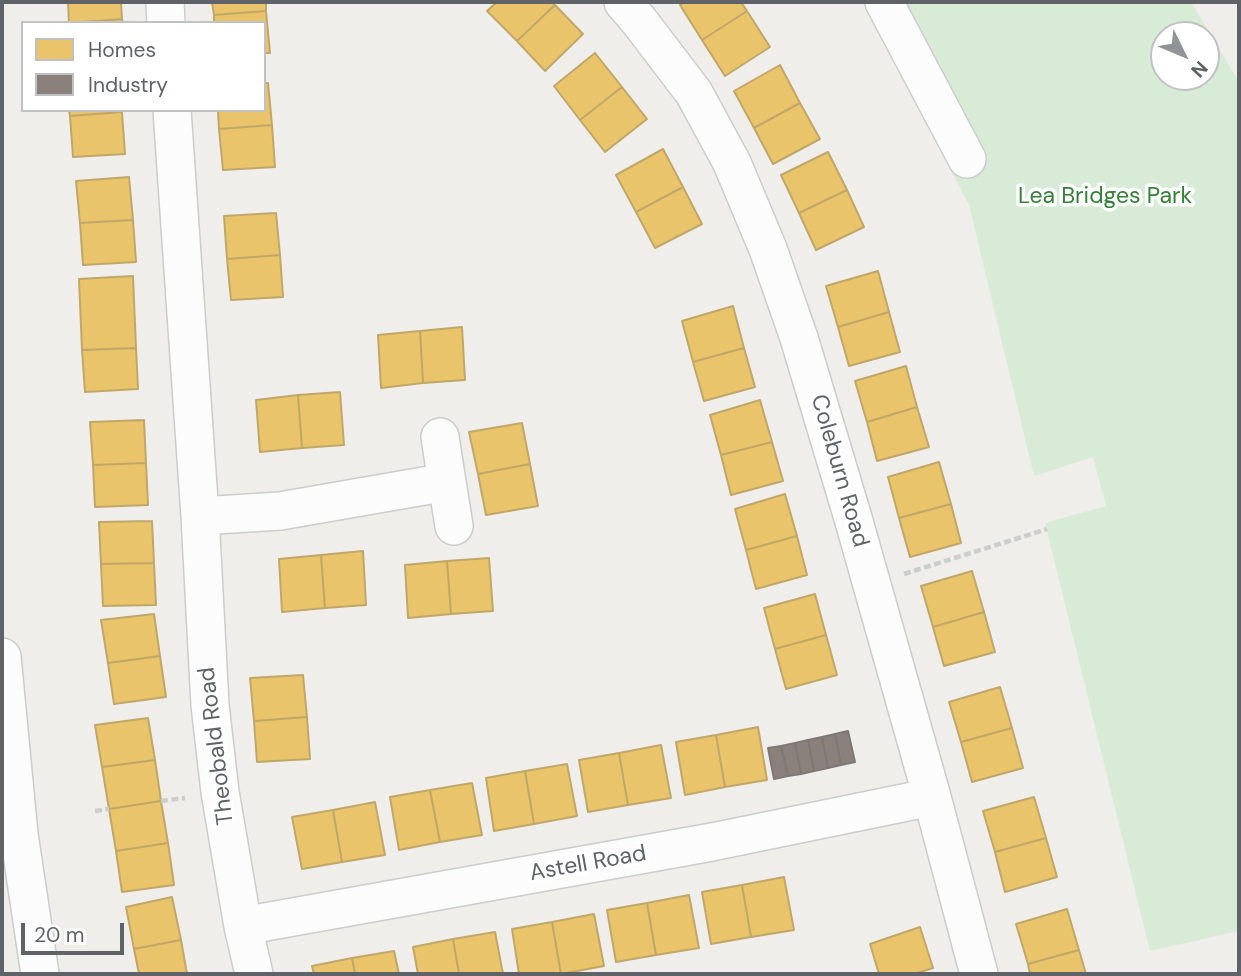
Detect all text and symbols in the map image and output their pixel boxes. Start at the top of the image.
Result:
legend [21,21,266,112]
north arrow [1150,21,1220,91]
text: Homes [88,36,156,64]
text: N [1185,56,1213,83]
text: Industry [88,71,168,99]
park label: Lea Bridges Park [1018,183,1192,211]
street label: Coleburn Road [804,392,874,550]
street label: Theobald Road [194,665,240,827]
street label: Astell Road [528,840,648,888]
scale bar [24,909,128,953]
text: 20 m [34,921,85,949]

